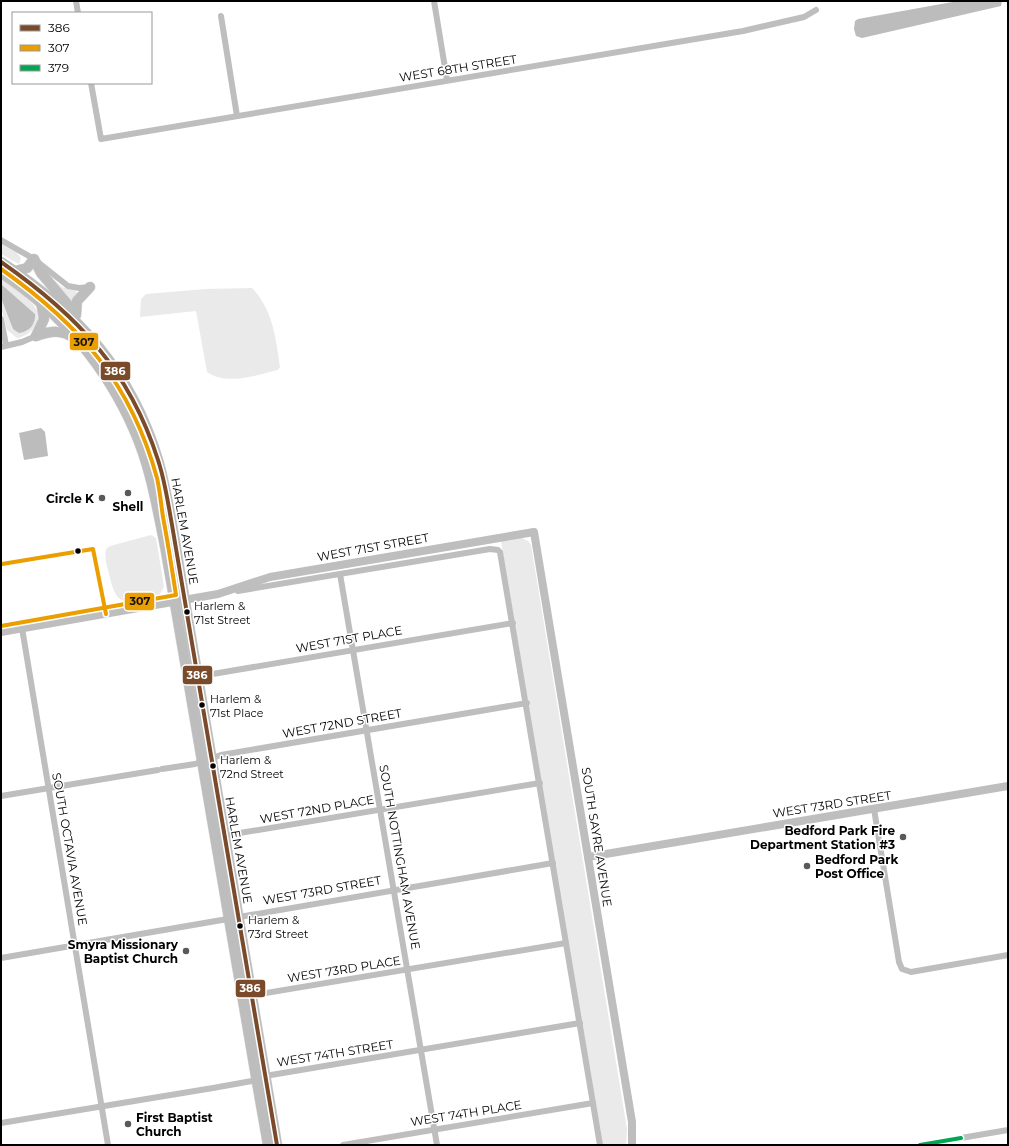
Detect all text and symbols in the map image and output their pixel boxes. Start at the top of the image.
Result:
legend [12,12,152,84]
text: 386 [48,20,70,35]
text: 307 [48,40,70,55]
street label: WEST 68TH STREET [398,51,518,85]
text: 379 [48,60,69,75]
line badge: 307 [69,332,99,351]
text: 307 [73,335,95,349]
line badge: 386 [100,361,131,381]
text: 386 [104,364,125,378]
street label: HARLEM AVENUE [168,476,202,586]
marker: Shell [123,488,133,498]
place label: Circle K [46,491,95,506]
marker: Circle K [97,493,107,503]
place label: Shell [113,499,143,514]
street label: WEST 71ST STREET [316,530,430,564]
unlabelled marker [73,546,83,556]
line badge: 307 [124,592,155,611]
text: 307 [129,594,151,608]
place label: Harlem & 71st Street [194,599,251,627]
marker: Harlem & 71st Street [182,607,192,617]
street label: WEST 71ST PLACE [295,622,403,656]
line badge: 386 [182,665,213,685]
text: 386 [186,668,207,682]
place label: Harlem & 71st Place [210,692,264,720]
marker: Harlem & 71st Place [197,700,207,710]
street label: WEST 72ND STREET [281,705,403,741]
place label: Harlem & 72nd Street [220,753,284,781]
marker: Harlem & 72nd Street [208,761,218,771]
street label: SOUTH NOTTINGHAM AVENUE [376,763,424,951]
street label: SOUTH SAYRE AVENUE [579,766,615,908]
street label: SOUTH OCTAVIA AVENUE [49,771,91,927]
street label: WEST 73RD STREET [772,787,892,821]
street label: WEST 72ND PLACE [259,792,375,826]
street label: HARLEM AVENUE [222,795,256,905]
place label: Bedford Park Fire Department Station #3 [750,823,895,852]
marker: Bedford Park Fire Department Station #3 [898,832,908,842]
place label: Bedford Park Post Office [815,852,898,881]
marker: Bedford Park Post Office [802,861,812,871]
street label: WEST 73RD STREET [262,872,382,908]
place label: Harlem & 73rd Street [248,913,309,941]
marker: Harlem & 73rd Street [235,921,245,931]
place label: Smyra Missionary Baptist Church [68,937,179,966]
marker: Smyra Missionary Baptist Church [181,946,191,956]
street label: WEST 73RD PLACE [286,953,402,985]
line badge: 386 [235,979,266,998]
text: 386 [239,981,260,995]
street label: WEST 74TH STREET [276,1036,394,1070]
street label: WEST 74TH PLACE [409,1097,523,1129]
place label: First Baptist Church [136,1110,214,1139]
marker: First Baptist Church [123,1119,133,1129]

